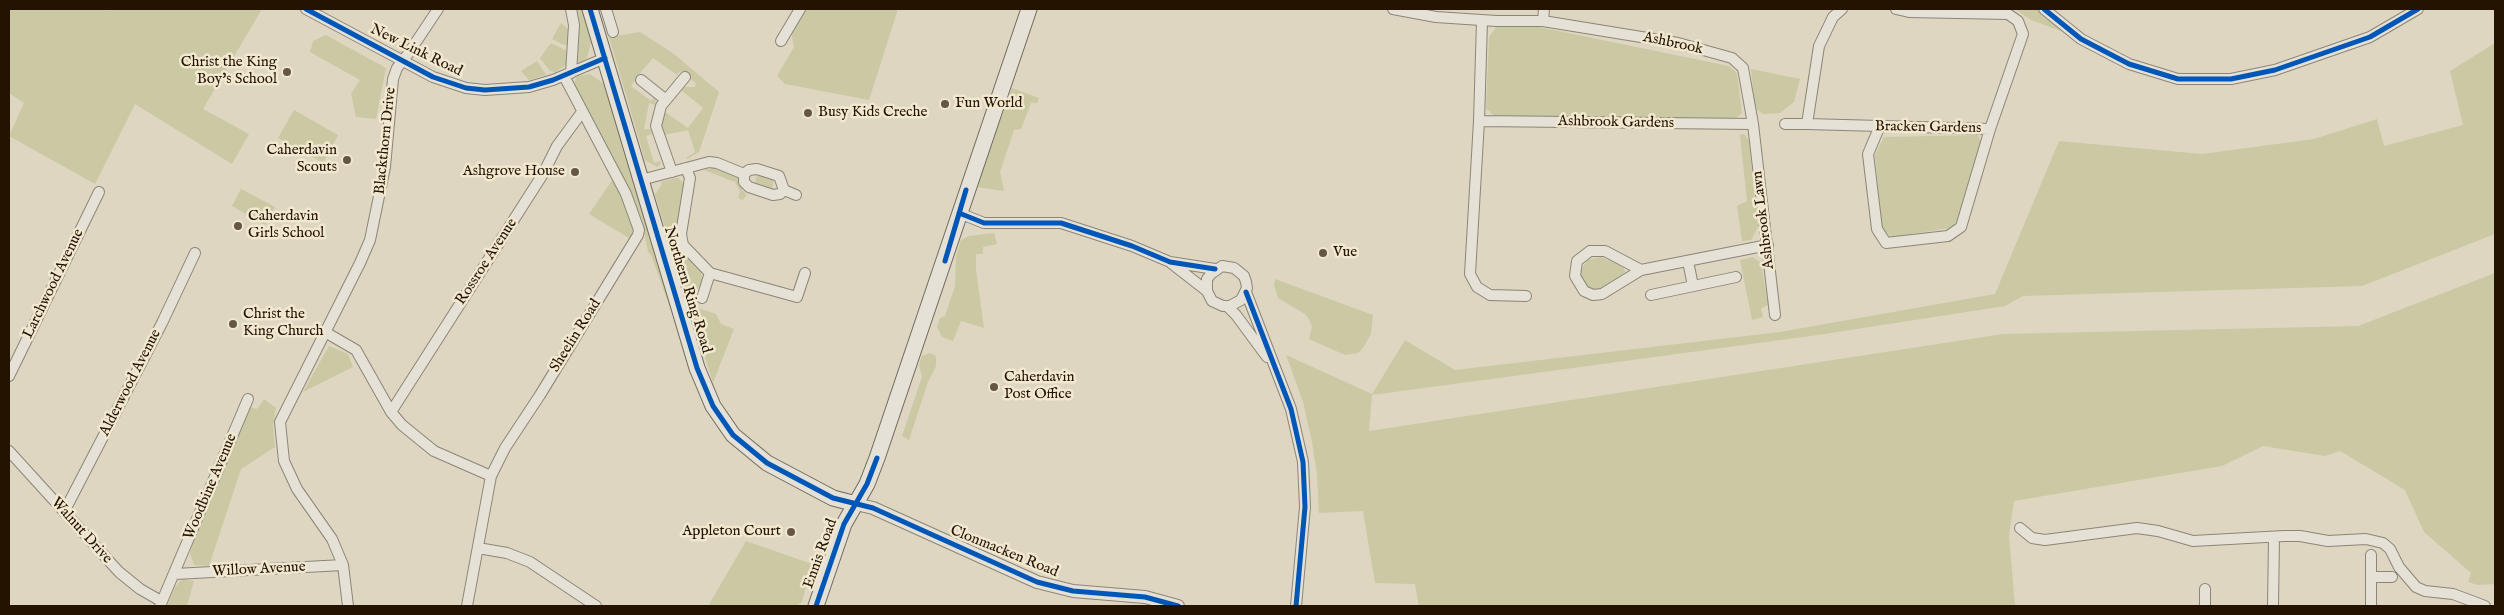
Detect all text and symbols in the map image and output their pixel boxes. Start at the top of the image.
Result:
street label: New Link Road [367,21,465,81]
street label: Ashbrook [1641,29,1705,59]
place label: Christ the King Boy's School [181,54,277,89]
marker: Christ the King Boy's School [281,66,293,78]
street label: Blackthorn Drive [371,86,401,196]
place label: Fun World [955,95,1023,113]
marker: Fun World [939,98,951,110]
place label: Busy Kids Creche [818,104,927,122]
marker: Busy Kids Creche [802,107,814,119]
street label: Ashbrook Gardens [1558,113,1674,133]
street label: Bracken Gardens [1875,118,1981,138]
place label: Caherdavin Scouts [266,142,337,177]
marker: Caherdavin Scouts [341,154,353,166]
place label: Ashgrove House [463,163,565,181]
marker: Ashgrove House [569,166,581,178]
street label: Ashbrook Lawn [1749,170,1779,270]
place label: Caherdavin Girls School [248,208,324,243]
street label: Rossroe Avenue [452,215,522,309]
marker: Caherdavin Girls School [232,220,244,232]
street label: Northern Ring Road [659,224,715,356]
street label: Larchwood Avenue [20,226,88,342]
place label: Vue [1333,244,1357,262]
marker: Vue [1317,247,1329,259]
street label: Sheelin Road [546,296,606,376]
place label: Christ the King Church [243,306,324,341]
marker: Christ the King Church [227,318,239,330]
street label: Alderwood Avenue [96,327,166,439]
place label: Caherdavin Post Office [1004,369,1075,404]
marker: Caherdavin Post Office [988,381,1000,393]
street label: Woodbine Avenue [181,431,241,543]
street label: Walnut Drive [47,494,115,568]
street label: Ennis Road [800,517,842,591]
street label: Clonmacken Road [947,522,1061,582]
place label: Appleton Court [682,523,781,541]
marker: Appleton Court [785,526,797,538]
street label: Willow Avenue [212,559,306,581]

